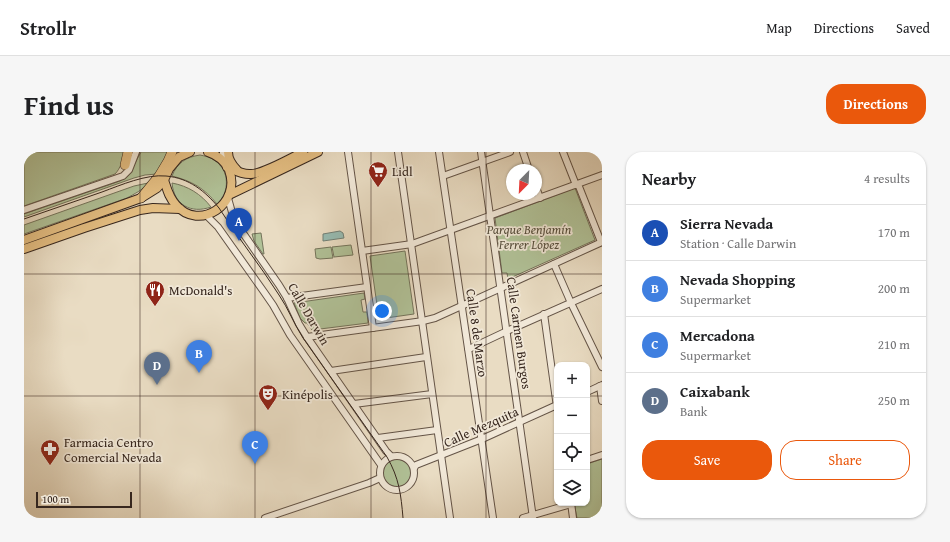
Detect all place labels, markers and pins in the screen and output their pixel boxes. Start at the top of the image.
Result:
supermarket icon: Lidl [367,160,389,188]
place label: Lidl [392,162,413,181]
pin: A [226,208,252,241]
restaurant icon: McDonald's [144,279,166,307]
place label: McDonald's [169,281,233,300]
pin: B [186,340,212,373]
pin: D [144,352,170,385]
theatre icon: Kinépolis [257,383,279,411]
place label: Kinépolis [282,385,333,404]
pin: C [242,431,268,464]
place label: Farmacia Centro Comercial Nevada [64,433,163,467]
pharmacy icon: Farmacia Centro Comercial Nevada [39,438,61,466]

